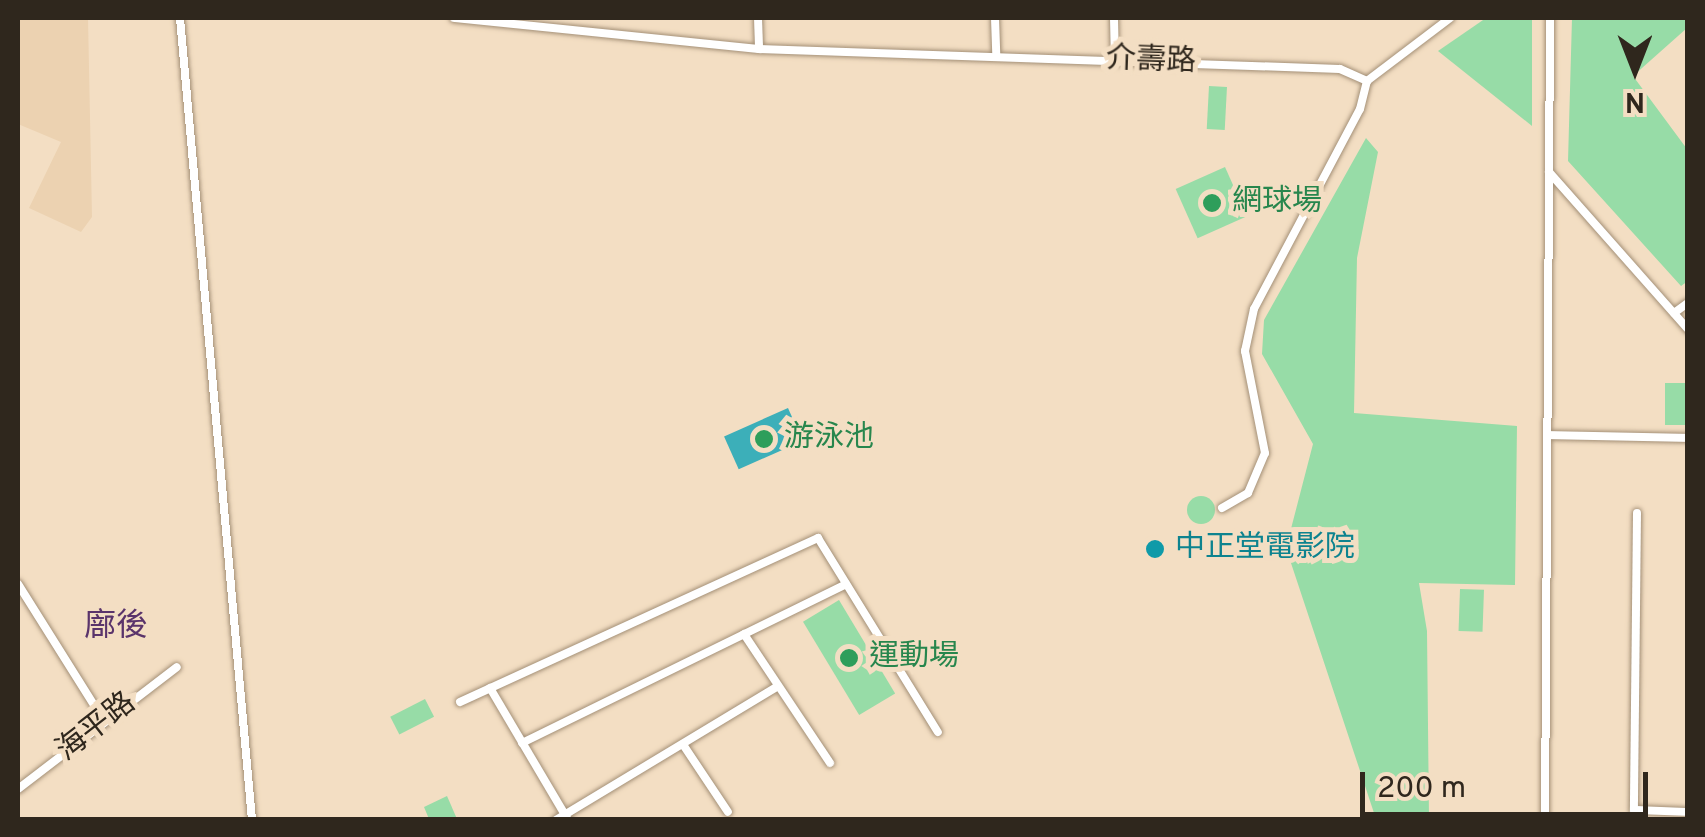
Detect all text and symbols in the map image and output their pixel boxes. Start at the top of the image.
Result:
north arrow [1585,20,1685,120]
street label: 介壽路 [1105,42,1197,82]
text: N [1625,82,1645,118]
place label: 網球場 [1232,185,1322,221]
marker: 網球場 [1201,192,1223,214]
place label: 游泳池 [784,421,874,457]
marker: 游泳池 [753,428,775,450]
place label: 中正堂電影院 [1175,531,1355,567]
marker: 中正堂電影院 [1144,538,1166,560]
district label: 廍後 [84,608,148,646]
place label: 運動場 [869,640,959,676]
marker: 運動場 [838,647,860,669]
street label: 海平路 [50,686,144,770]
scale bar [1365,752,1652,814]
text: 200 m [1377,771,1466,808]

